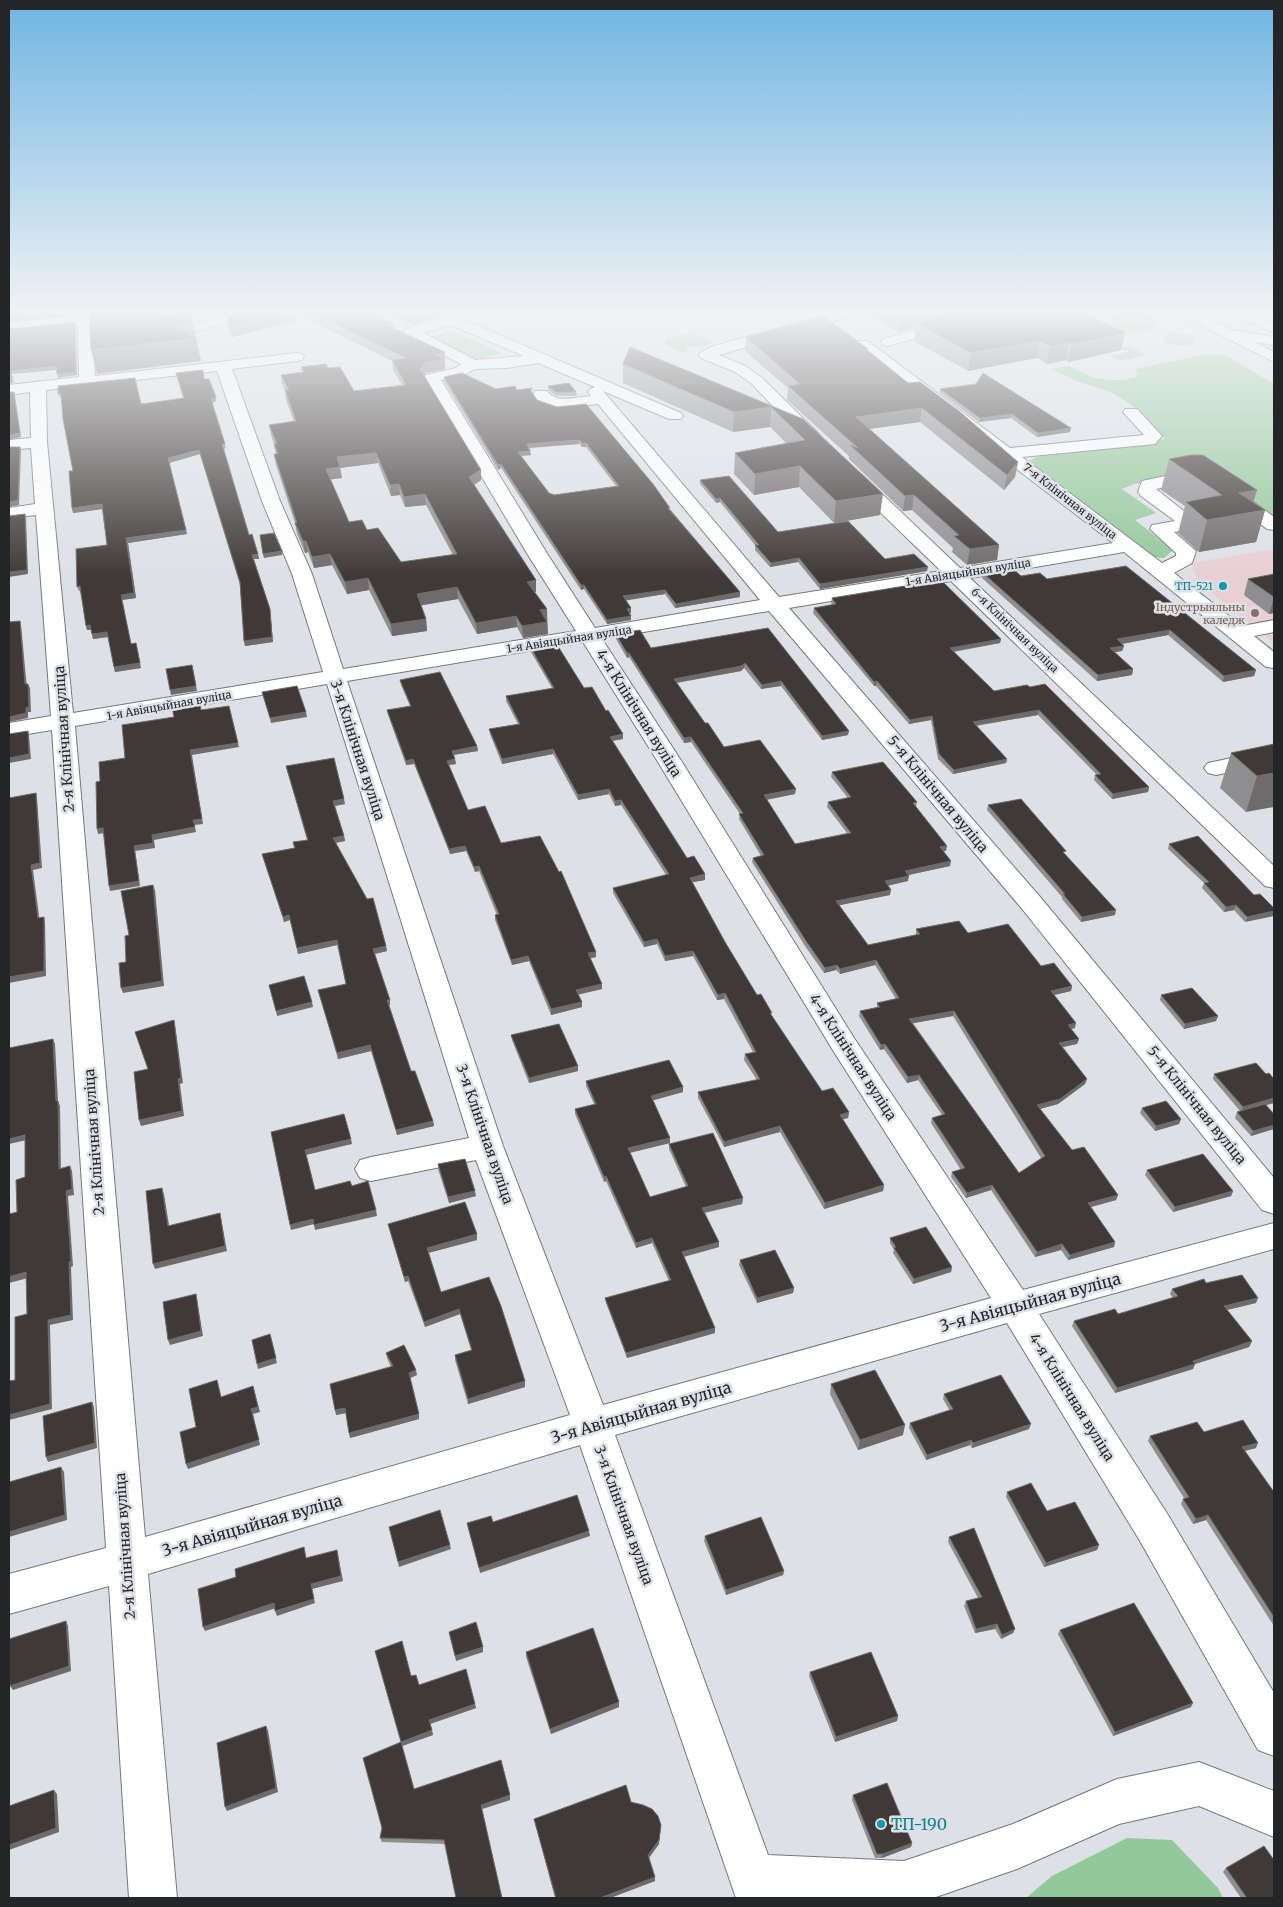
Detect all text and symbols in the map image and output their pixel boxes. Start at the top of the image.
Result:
street label: 7-я Клінічная вуліца [1020,460,1120,542]
street label: 1-я Авіяцыйная вуліца [904,555,1032,589]
place label: ТП-521 [1175,579,1213,593]
marker: ТП-521 [1217,580,1229,592]
street label: 6-я Клінічная вуліца [968,585,1062,675]
place label: Індустрыяльны каледж [1156,600,1246,627]
marker: Індустрыяльны каледж [1249,607,1261,619]
street label: 1-я Авіяцыйная вуліца [505,622,633,656]
street label: 4-я Клінічная вуліца [592,646,686,781]
street label: 2-я Клінічная вуліца [50,665,78,813]
street label: 3-я Клінічная вуліца [327,677,389,823]
street label: 1-я Авіяцыйная вуліца [106,687,233,723]
street label: 5-я Клінічная вуліца [884,732,993,857]
street label: 4-я Клінічная вуліца [805,990,901,1124]
street label: 5-я Клінічная вуліца [1144,1042,1251,1168]
street label: 3-я Клінічная вуліца [453,1062,518,1207]
street label: 2-я Клінічная вуліца [80,1068,108,1216]
street label: 3-я Авіяцыйная вуліца [937,1268,1123,1336]
street label: 4-я Клінічная вуліца [1025,1330,1119,1465]
street label: 3-я Авіяцыйная вуліца [549,1377,734,1447]
street label: 3-я Клінічная вуліца [590,1443,658,1588]
street label: 2-я Клінічная вуліца [111,1472,139,1620]
street label: 3-я Авіяцыйная вуліца [160,1490,345,1560]
place label: ТП-190 [891,1814,947,1834]
marker: ТП-190 [875,1818,887,1830]

